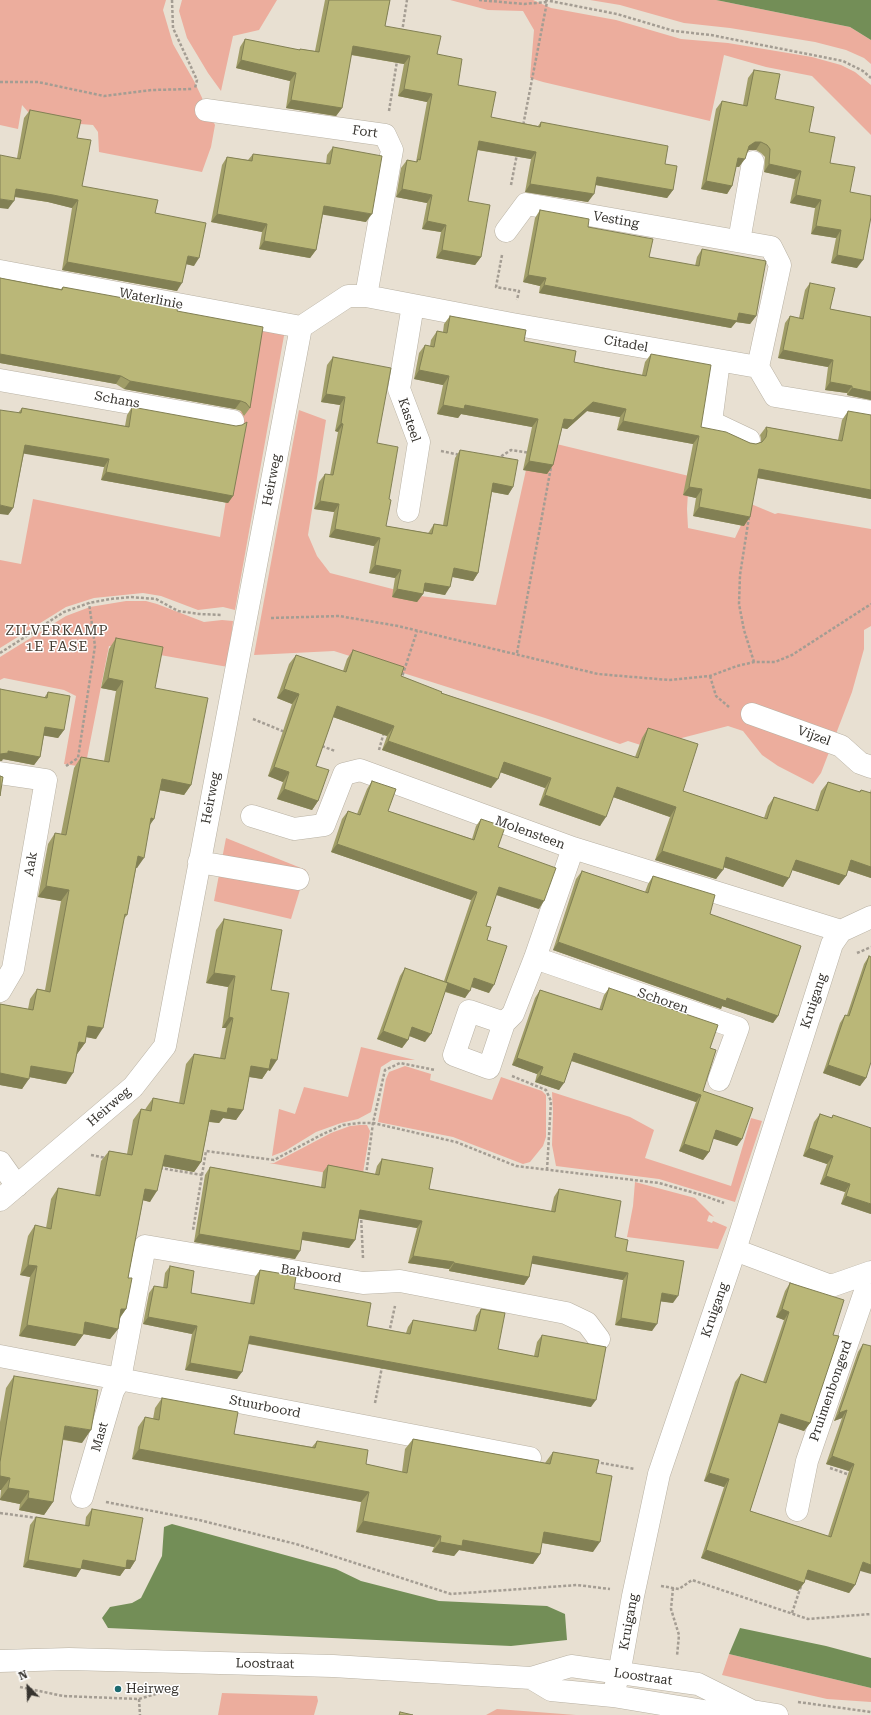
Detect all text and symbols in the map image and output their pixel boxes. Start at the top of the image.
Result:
street label: Fort [351,122,379,142]
street label: Vesting [592,208,640,232]
street label: Waterlinie [118,285,184,313]
street label: Citadel [603,332,649,356]
street label: Schans [93,388,141,412]
street label: Kasteel [395,396,423,444]
street label: Heirweg [259,453,285,507]
district label: ZILVERKAMP 1E FASE [5,623,109,656]
street label: Vijzel [795,723,833,749]
street label: Heirweg [198,771,224,825]
street label: Molensteen [493,813,567,853]
street label: Aak [21,851,41,877]
street label: Kruigang [798,971,830,1031]
street label: Schoren [636,985,690,1017]
street label: Heirweg [84,1084,134,1130]
street label: Bakboord [279,1261,343,1287]
street label: Kruigang [698,1280,732,1340]
street label: Pruimenbongerd [806,1339,856,1443]
street label: Stuurboord [228,1392,302,1422]
street label: Mast [88,1420,112,1454]
street label: Kruigang [616,1593,642,1651]
street label: Loostraat [235,1656,295,1672]
street label: Loostraat [613,1665,673,1689]
north arrow [8,1667,48,1707]
text: N [17,1668,30,1683]
place label: Heirweg [126,1681,179,1697]
marker: Heirweg [113,1684,123,1694]

